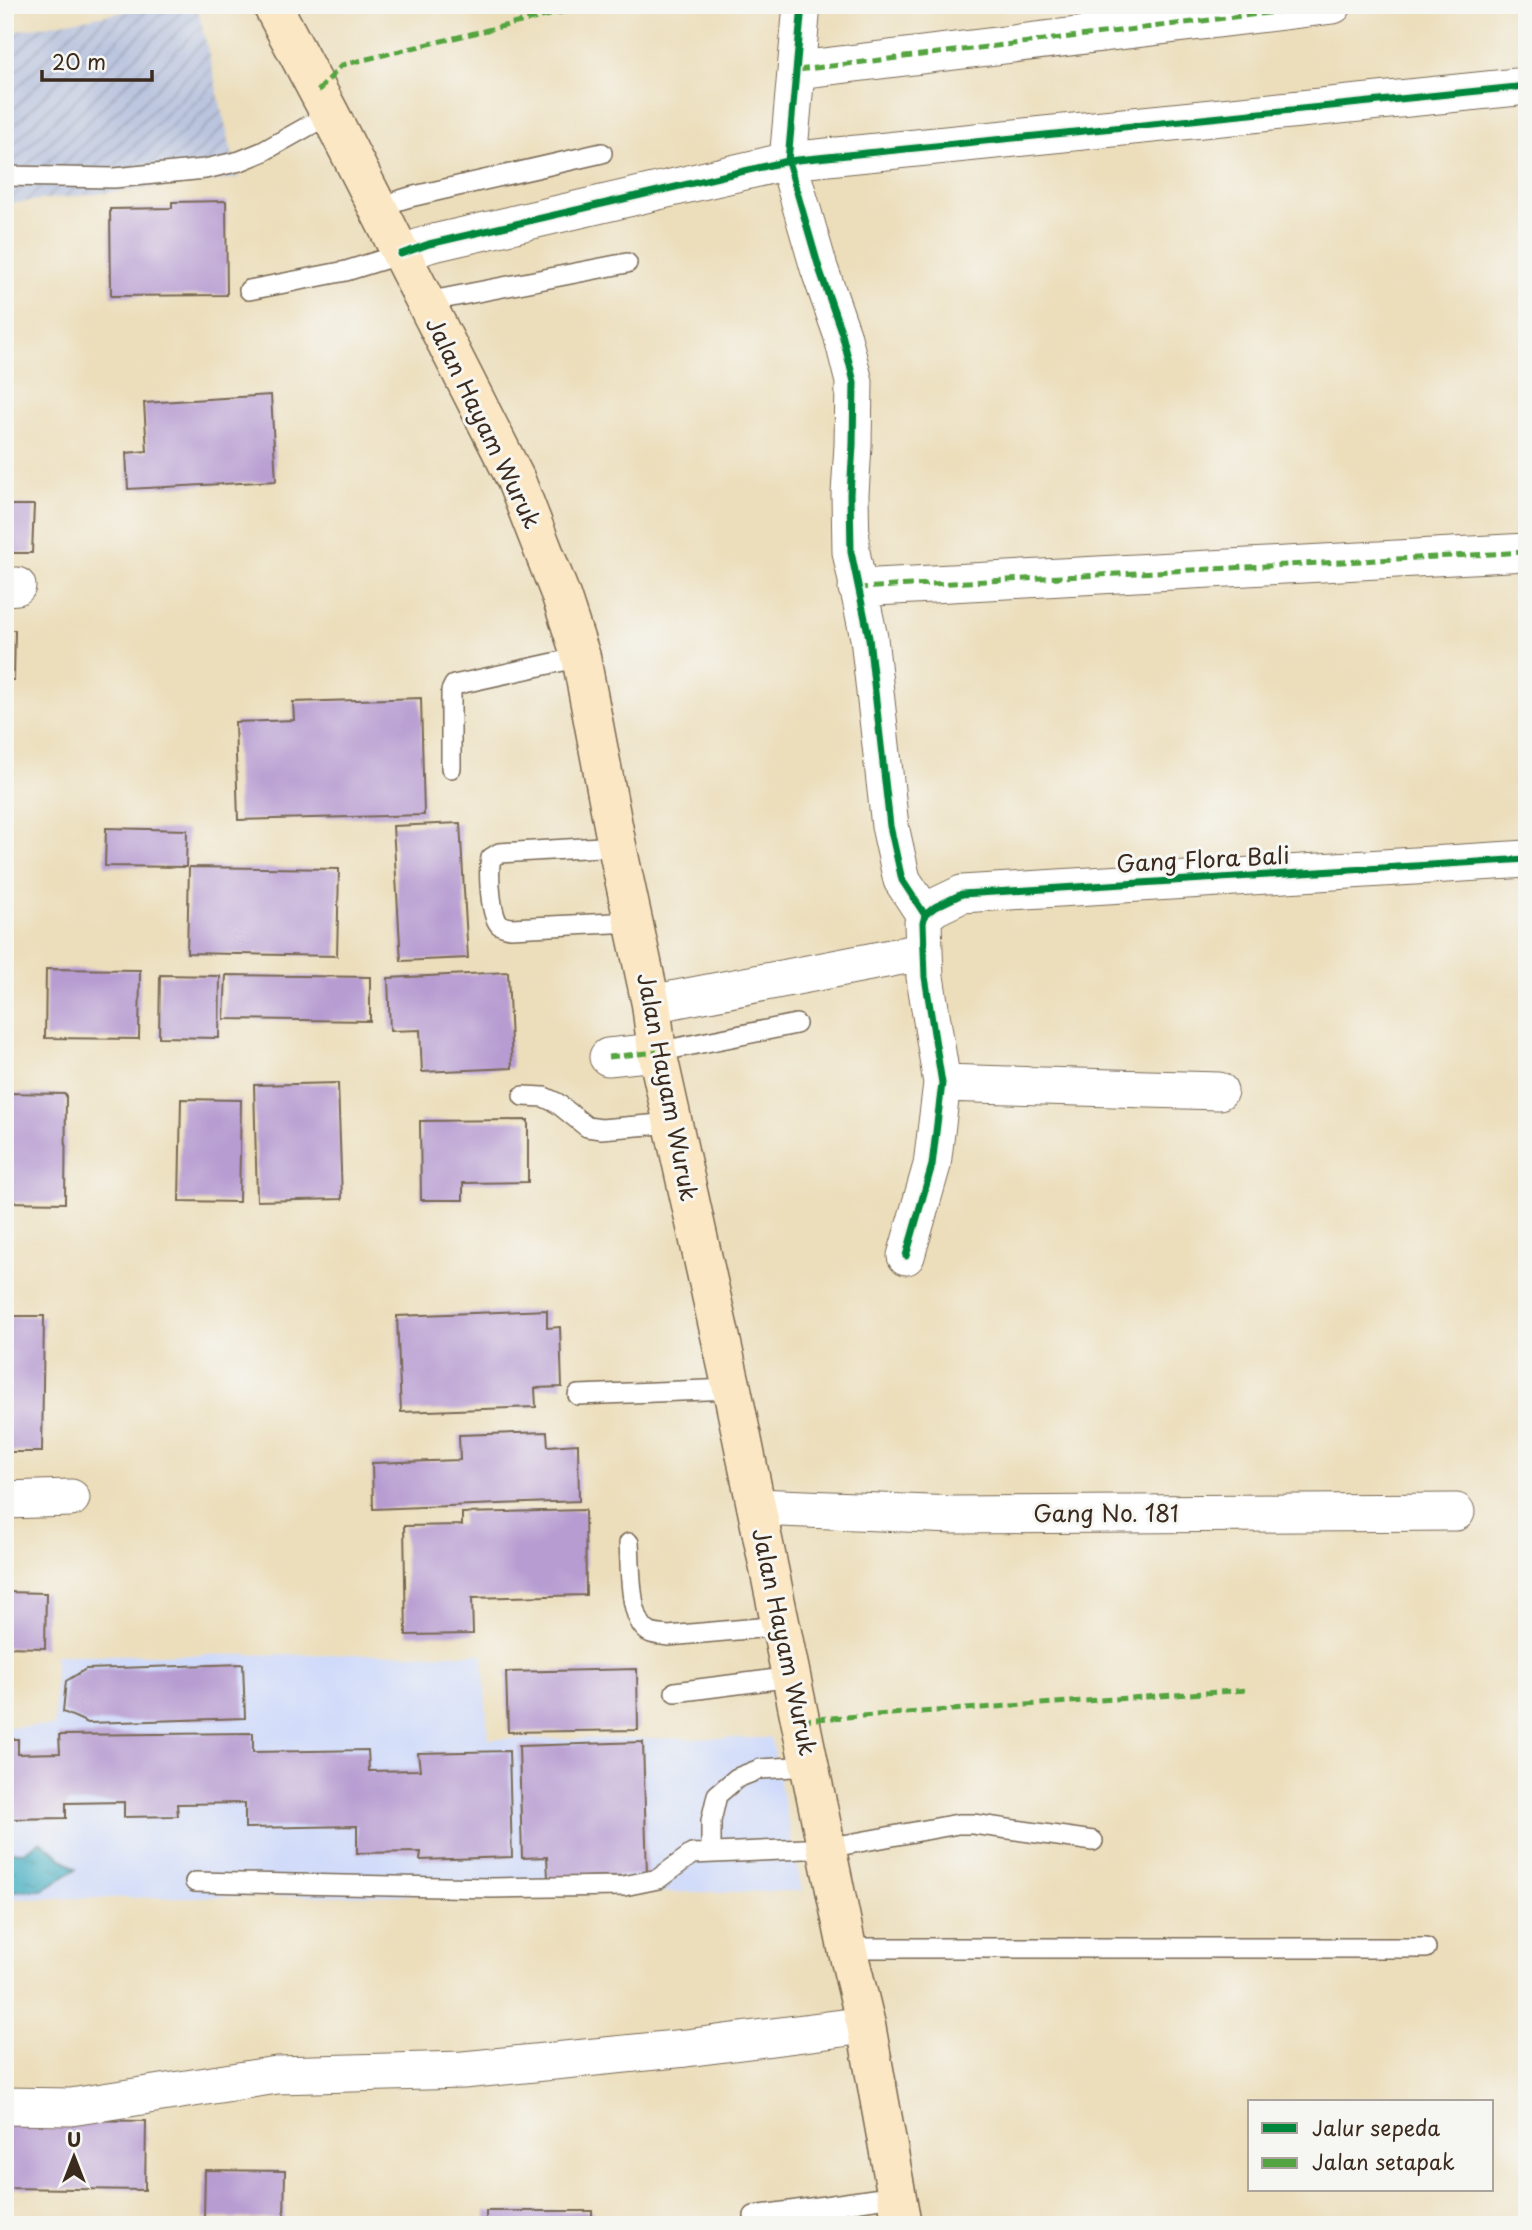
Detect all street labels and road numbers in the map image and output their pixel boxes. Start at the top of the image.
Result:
street label: Jalan Hayam Wuruk [418,311,551,534]
street label: Gang Flora Bali [1115,836,1290,881]
street label: Jalan Hayam Wuruk [629,970,708,1204]
street label: Gang No. 181 [1033,1495,1179,1530]
street label: Jalan Hayam Wuruk [744,1525,827,1759]

